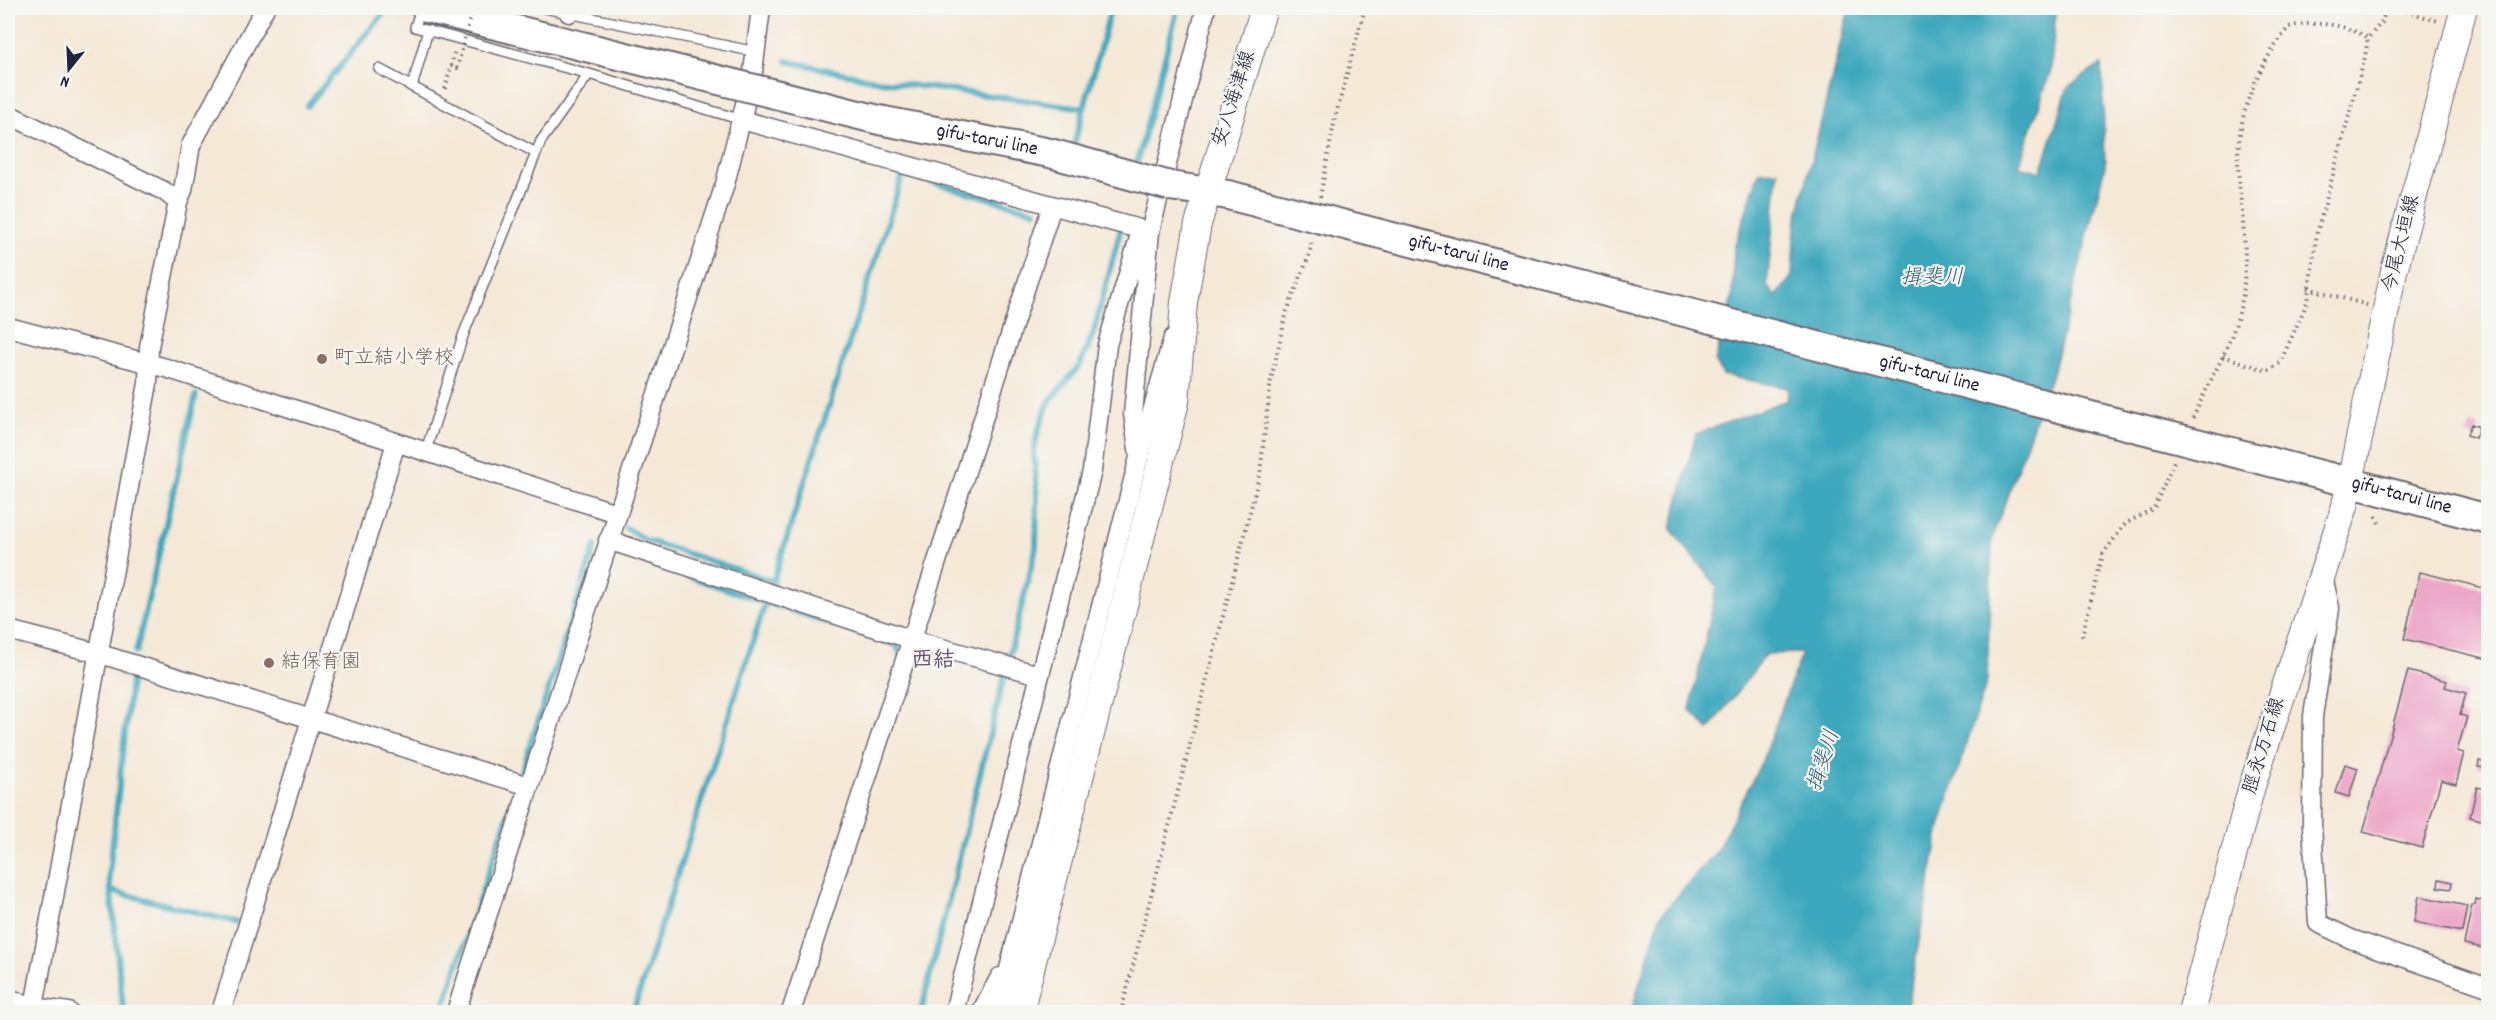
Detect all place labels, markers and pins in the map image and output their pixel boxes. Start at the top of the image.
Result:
place label: 町立結小学校 [334,345,454,373]
marker: 町立結小学校 [315,352,329,366]
place label: 結保育園 [281,649,361,677]
marker: 結保育園 [262,656,276,670]

